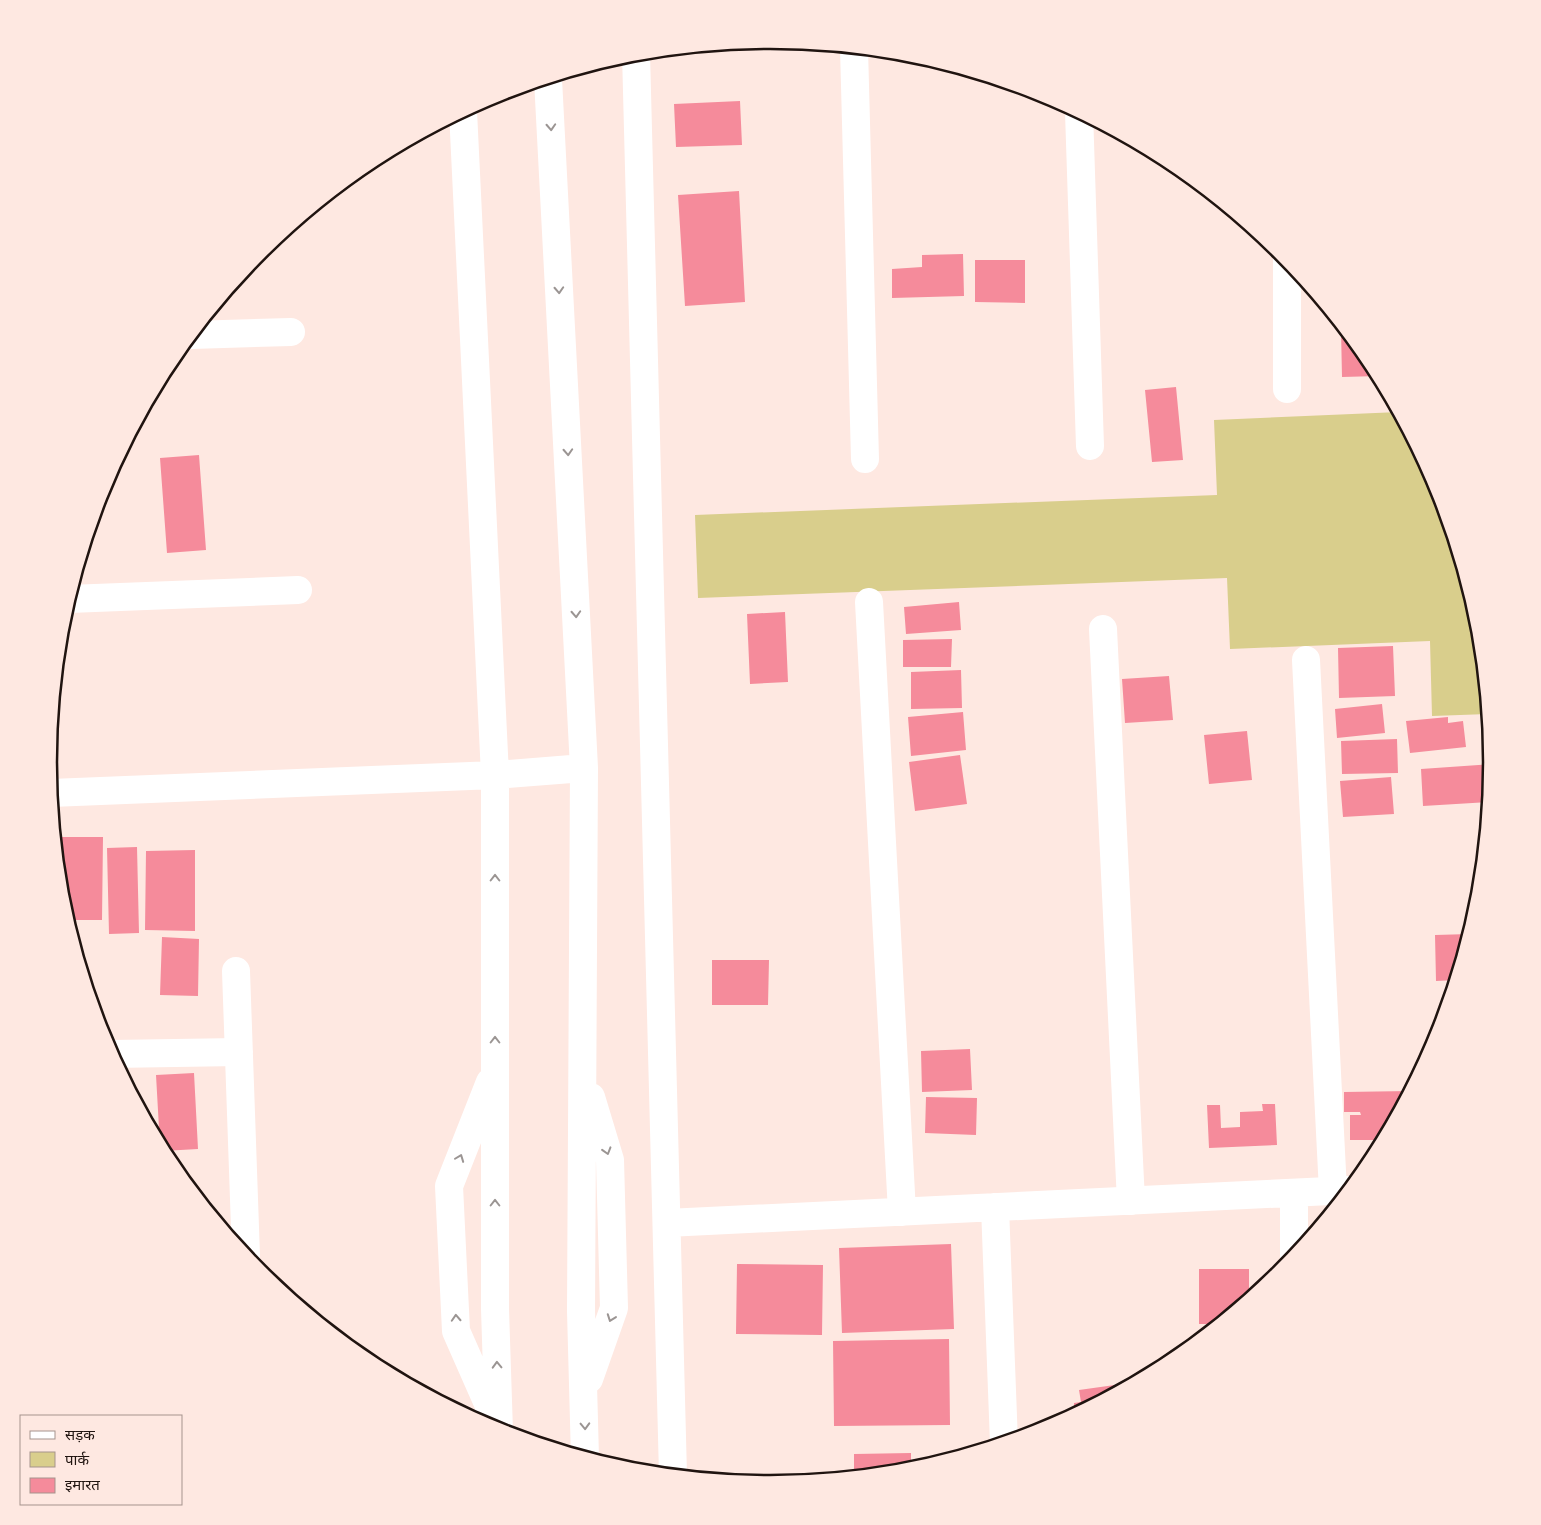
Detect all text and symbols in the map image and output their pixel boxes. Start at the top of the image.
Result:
one-way arrow [545,124,556,132]
one-way arrow [554,286,565,294]
one-way arrow [562,448,573,456]
one-way arrow [571,610,582,618]
one-way arrow [490,874,500,882]
one-way arrow [490,1036,500,1044]
one-way arrow [601,1146,611,1154]
one-way arrow [453,1154,464,1163]
one-way arrow [490,1199,500,1206]
one-way arrow [607,1313,617,1321]
one-way arrow [450,1314,461,1322]
one-way arrow [492,1361,502,1369]
legend [20,1415,182,1505]
one-way arrow [579,1423,590,1431]
text: सड़क [65,1425,95,1444]
text: पार्क [65,1450,89,1469]
text: इमारत [65,1475,100,1494]

